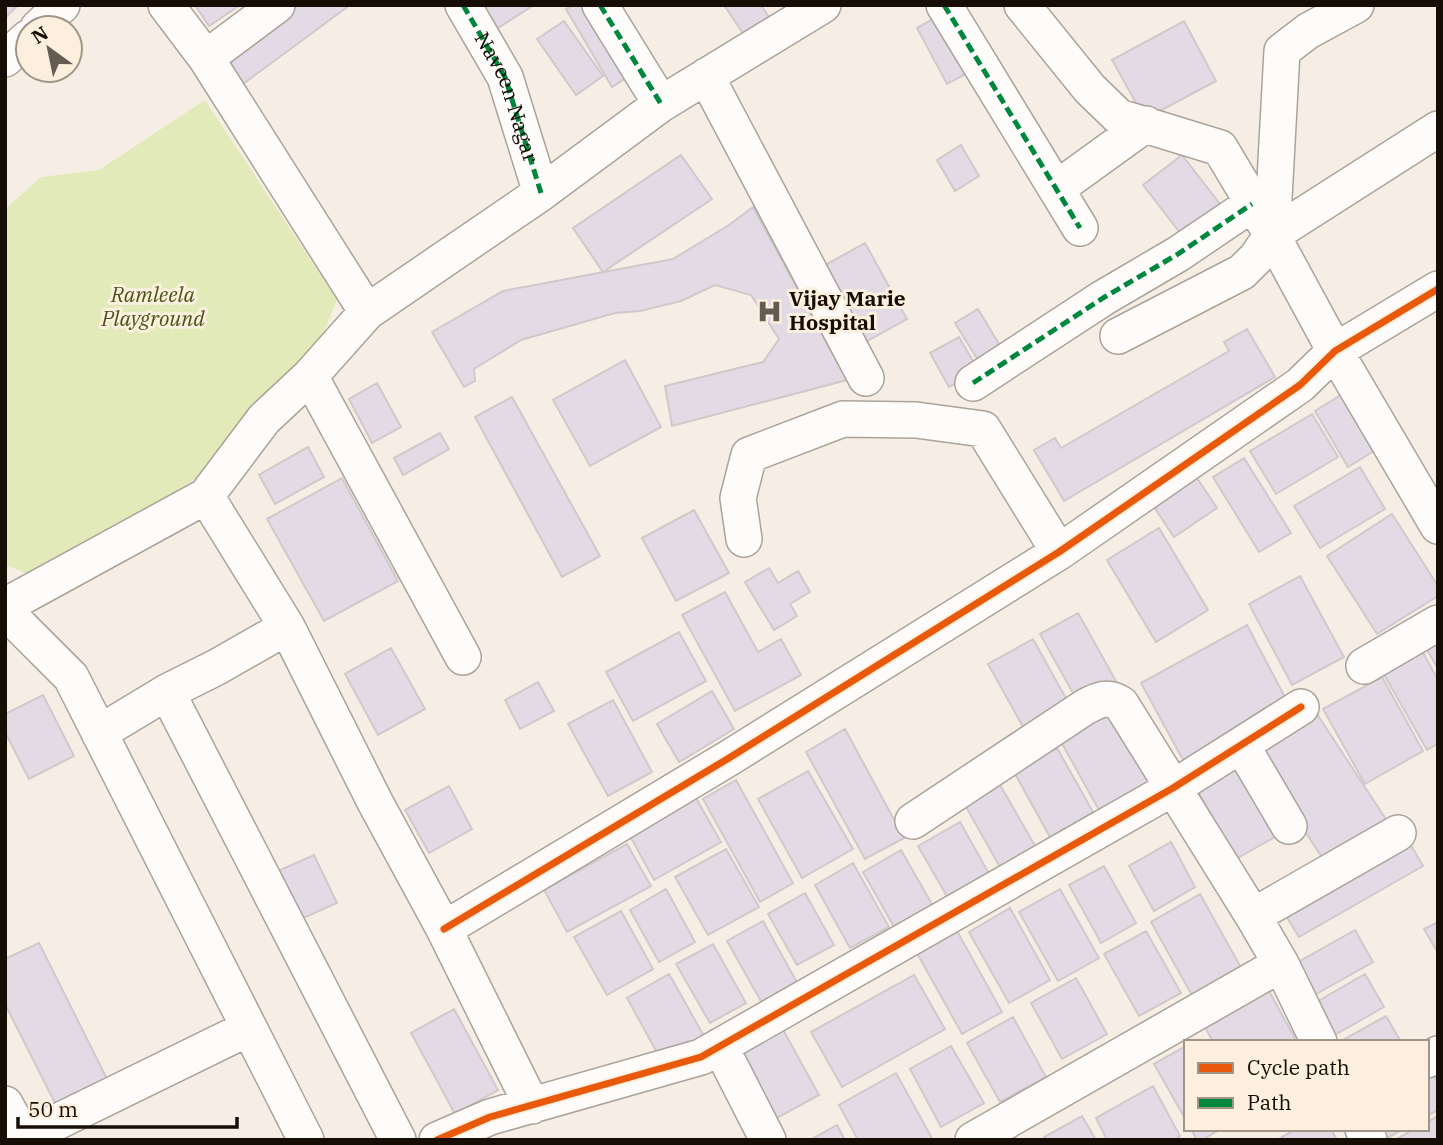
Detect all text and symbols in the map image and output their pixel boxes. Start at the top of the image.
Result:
north arrow [14,14,84,84]
text: N [27,21,53,49]
street label: Naveen Nagar [469,26,546,167]
park label: Ramleela Playground [100,280,205,332]
place label: Vijay Marie Hospital [789,284,906,336]
hospital icon: Vijay Marie Hospital [755,297,783,325]
legend [1184,1040,1429,1131]
text: Cycle path [1247,1053,1350,1081]
scale bar [18,1086,236,1130]
text: Path [1247,1088,1292,1116]
text: 50 m [28,1095,78,1123]

